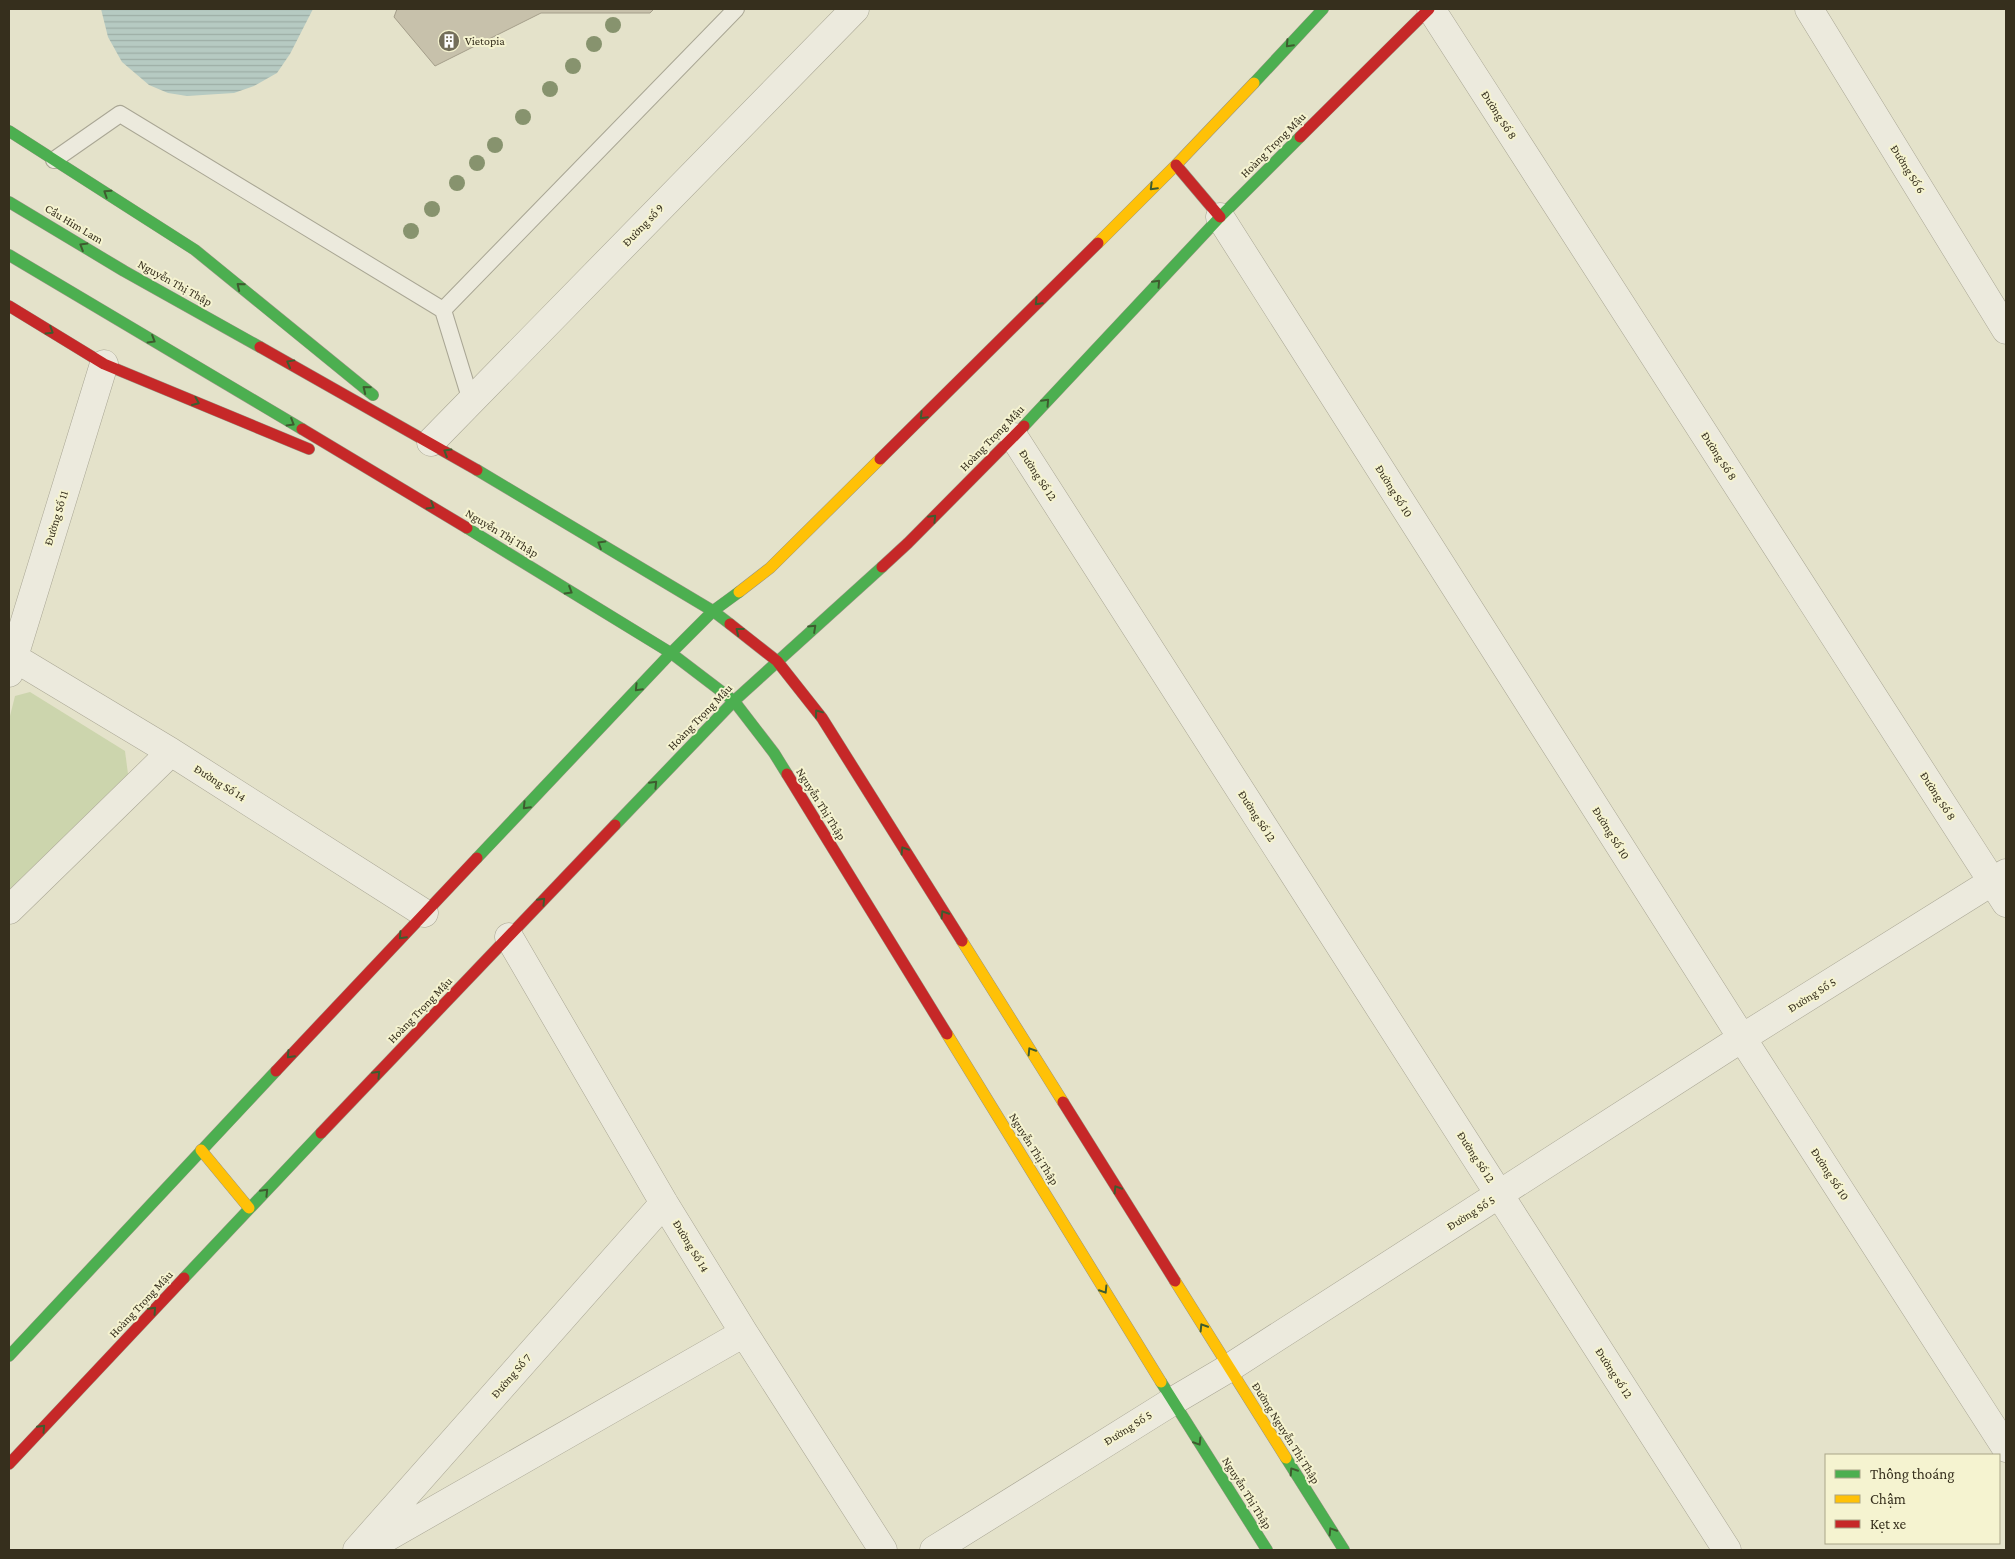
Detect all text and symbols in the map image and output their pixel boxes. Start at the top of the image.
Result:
building icon: Vietopia [437,29,461,53]
place label: Vietopia [465,34,505,48]
one-way arrow [1286,39,1295,48]
street label: Đường Số 8 [1478,88,1520,142]
street label: Hoàng Trọng Mậu [1237,109,1309,181]
street label: Đường Số 6 [1888,142,1928,196]
one-way arrow [1150,181,1159,190]
one-way arrow [103,190,112,200]
street label: Cầu Him Lam [42,201,106,247]
street label: Đường số 9 [619,201,667,249]
one-way arrow [79,242,88,252]
street label: Nguyễn Thị Thập [136,257,214,309]
one-way arrow [1151,280,1160,289]
one-way arrow [236,283,245,292]
one-way arrow [1035,296,1044,305]
one-way arrow [45,325,54,335]
one-way arrow [146,333,155,343]
one-way arrow [287,360,296,370]
one-way arrow [362,386,371,395]
one-way arrow [191,396,200,407]
one-way arrow [1040,398,1049,407]
street label: Hoàng Trọng Mậu [957,401,1028,474]
one-way arrow [920,411,929,420]
one-way arrow [286,416,295,426]
street label: Đường Số 8 [1698,429,1740,483]
street label: Đường Số 12 [1016,447,1060,504]
one-way arrow [444,448,453,458]
street label: Đường Số 10 [1372,462,1416,520]
street label: Đường Số 11 [41,489,71,547]
one-way arrow [425,500,434,510]
street label: Nguyễn Thị Thập [463,506,541,560]
one-way arrow [927,515,936,524]
one-way arrow [598,541,607,551]
one-way arrow [564,584,573,594]
one-way arrow [807,625,816,634]
one-way arrow [735,628,745,637]
street label: Hoàng Trọng Mậu [665,680,736,753]
one-way arrow [635,682,644,691]
one-way arrow [815,710,823,719]
street label: Đường Số 14 [191,762,249,804]
street label: Nguyễn Thị Thập [793,765,849,843]
street label: Đường Số 8 [1917,769,1959,823]
one-way arrow [649,781,658,790]
street label: Đường Số 12 [1235,788,1279,845]
one-way arrow [523,800,532,809]
street label: Đường Số 10 [1589,804,1633,862]
one-way arrow [901,846,911,855]
one-way arrow [536,898,545,907]
one-way arrow [941,910,951,919]
one-way arrow [399,931,408,940]
street label: Hoàng Trọng Mậu [385,973,456,1046]
street label: Đường Số 5 [1785,975,1839,1015]
one-way arrow [1027,1048,1037,1057]
one-way arrow [287,1049,296,1058]
one-way arrow [371,1071,380,1080]
street label: Nguyễn Thị Thập [1006,1110,1062,1188]
street label: Đường Số 12 [1454,1129,1498,1186]
street label: Đường Số 10 [1808,1145,1852,1203]
one-way arrow [1114,1185,1123,1195]
one-way arrow [259,1188,268,1197]
street label: Đường Số 5 [1444,1193,1498,1233]
street label: Đường Số 14 [670,1217,712,1275]
street label: Hoàng Trọng Mậu [106,1267,176,1340]
one-way arrow [1098,1284,1108,1293]
one-way arrow [147,1307,156,1316]
one-way arrow [1200,1323,1210,1332]
street label: Đường số 12 [1592,1345,1636,1401]
street label: Đường Số 7 [488,1351,534,1401]
street label: Đường Nguyễn Thị Thập [1249,1380,1323,1486]
street label: Đường Số 5 [1101,1408,1155,1448]
one-way arrow [36,1425,45,1434]
one-way arrow [1192,1437,1202,1446]
street label: Nguyễn Thị Thập [1219,1454,1275,1532]
legend [1825,1454,2000,1544]
text: Thông thoáng [1870,1466,1955,1483]
one-way arrow [1290,1467,1300,1476]
text: Chậm [1870,1491,1906,1508]
text: Kẹt xe [1870,1516,1907,1533]
one-way arrow [1328,1527,1338,1536]

